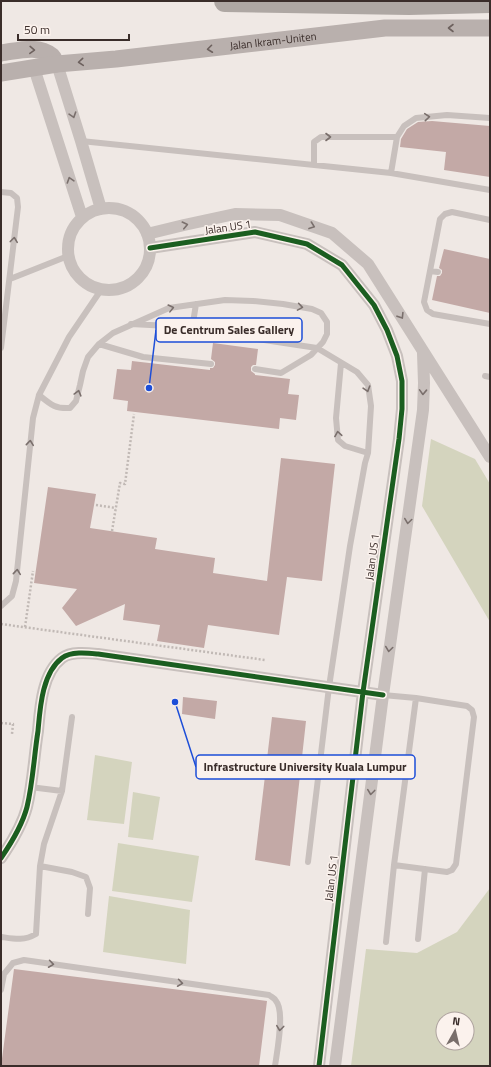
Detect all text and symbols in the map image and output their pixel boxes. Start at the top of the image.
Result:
scale bar [18,16,129,42]
text: 50 m [24,20,50,39]
one-way arrow [448,24,454,32]
street label: Jalan Ikram-Uniten [229,28,317,54]
one-way arrow [207,44,213,53]
one-way arrow [29,46,35,54]
one-way arrow [78,58,84,67]
one-way arrow [68,111,77,118]
one-way arrow [424,112,430,121]
one-way arrow [325,133,331,141]
one-way arrow [66,177,75,184]
street label: Jalan US 1 [204,216,252,238]
one-way arrow [182,221,188,229]
one-way arrow [308,222,315,230]
one-way arrow [9,237,18,243]
one-way arrow [297,302,303,310]
one-way arrow [168,305,174,313]
one-way arrow [396,312,403,319]
callout: De Centrum Sales Gallery [156,318,302,342]
text: De Centrum Sales Gallery [164,320,294,339]
one-way arrow [362,386,371,393]
one-way arrow [73,389,82,396]
one-way arrow [419,389,428,395]
one-way arrow [334,431,343,437]
one-way arrow [26,440,35,446]
one-way arrow [404,518,413,524]
street label: Jalan US 1 [361,533,383,581]
one-way arrow [12,569,21,575]
one-way arrow [385,646,394,652]
callout: Infrastructure University Kuala Lumpur [196,755,415,779]
text: Infrastructure University Kuala Lumpur [203,757,407,776]
one-way arrow [367,789,376,795]
street label: Jalan US 1 [320,854,342,902]
one-way arrow [48,959,54,968]
one-way arrow [177,978,183,987]
north arrow [435,1011,475,1051]
text: N [452,1013,461,1030]
one-way arrow [275,1025,284,1031]

